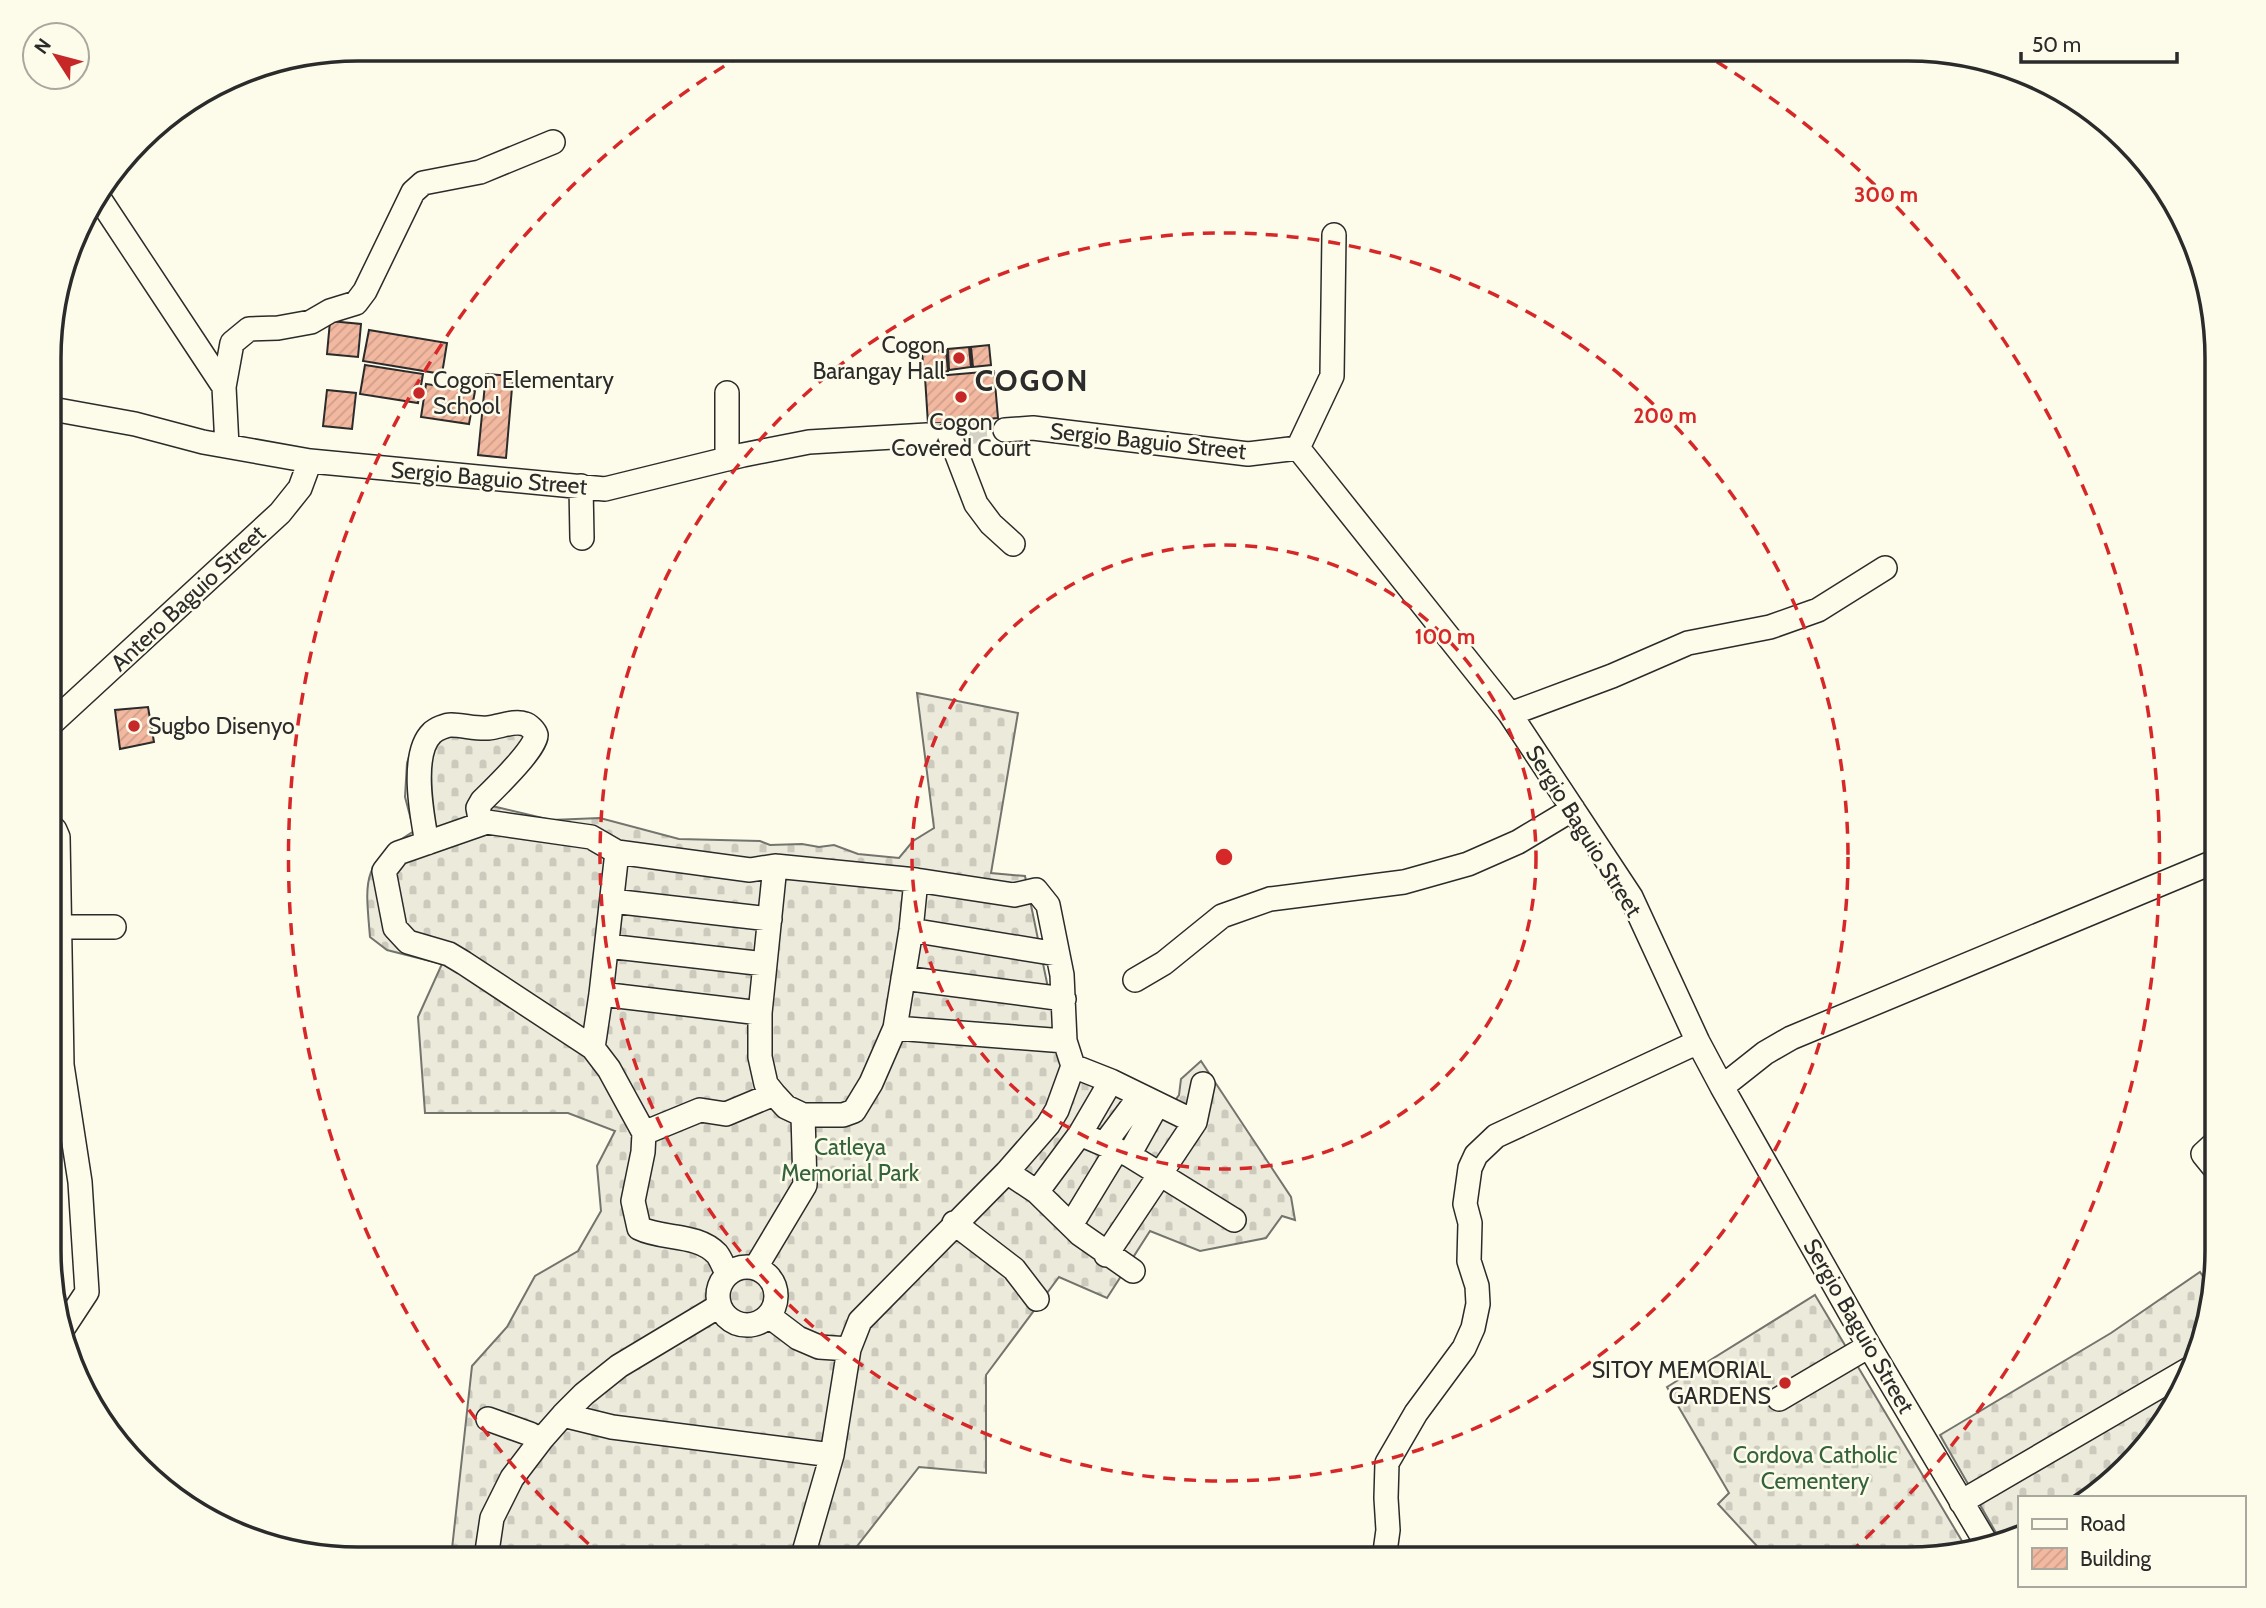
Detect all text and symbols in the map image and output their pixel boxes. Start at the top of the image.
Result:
north arrow [21,21,91,91]
scale bar [2021,21,2177,65]
text: 50 m [2032,32,2081,57]
text: N [29,34,56,58]
text: 300 m [1854,182,1918,207]
place label: Cogon Barangay Hall [812,331,946,385]
marker: Cogon Barangay Hall [951,350,967,366]
district label: COGON [975,362,1089,399]
place label: Cogon Elementary School [433,366,614,420]
marker: Cogon Elementary School [411,385,427,401]
marker: Cogon Covered Court [953,389,969,405]
text: 200 m [1633,403,1697,428]
place label: Cogon Covered Court [891,408,1031,462]
street label: Sergio Baguio Street [1049,417,1248,465]
street label: Sergio Baguio Street [390,455,589,501]
street label: Antero Baguio Street [105,519,271,677]
text: 100 m [1415,624,1475,649]
place label: Sugbo Disenyo [148,712,295,740]
marker: Sugbo Disenyo [126,718,142,734]
street label: Sergio Baguio Street [1520,740,1648,922]
centre of rings [1212,845,1236,869]
park label: Catleya Memorial Park [781,1133,920,1187]
street label: Sergio Baguio Street [1798,1234,1920,1419]
place label: SITOY MEMORIAL GARDENS [1592,1356,1771,1410]
marker: SITOY MEMORIAL GARDENS [1777,1375,1793,1391]
park label: Cordova Catholic Cementery [1733,1441,1897,1495]
legend [2018,1496,2245,1587]
text: Road [2080,1511,2126,1536]
text: Building [2080,1546,2152,1571]

